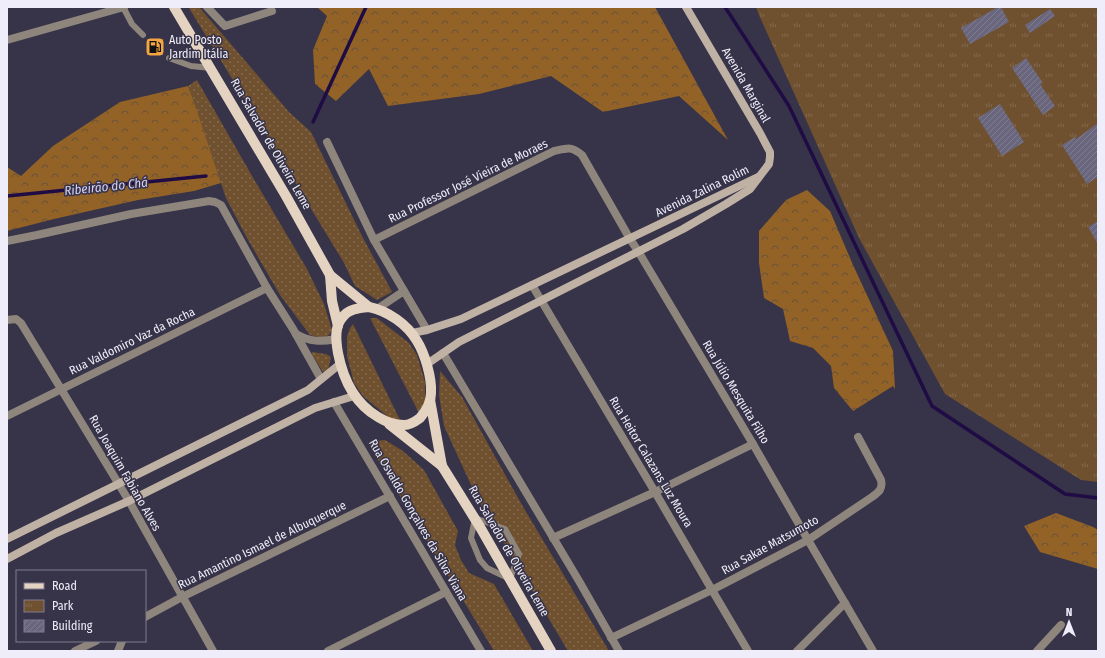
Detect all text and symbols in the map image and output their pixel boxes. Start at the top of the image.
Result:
place label: Auto Posto Jardim Itália [169,33,228,61]
fuel station icon: Auto Posto Jardim Itália [144,36,166,58]
street label: Avenida Marginal [719,45,773,125]
street label: Rua Salvador de Oliveira Leme [228,76,314,212]
street label: Rua Professor José Vieira de Moraes [386,136,550,226]
street label: Avenida Zalina Rolim [653,162,751,220]
water label: Ribeirão do Chá [63,175,149,198]
street label: Rua Valdomiro Vaz da Rocha [67,304,197,378]
street label: Rua Júlio Mesquita Filho [700,338,772,446]
street label: Rua Heitor Calazans Luz Moura [606,394,696,530]
street label: Rua Joaquim Fabiano Alves [86,413,164,533]
street label: Rua Osvaldo Gonçalves da Silva Viana [366,437,470,603]
street label: Rua Salvador de Oliveira Leme [466,483,552,619]
street label: Rua Amantino Ismael de Albuquerque [176,498,348,592]
street label: Rua Sakae Matsumoto [719,513,821,577]
legend [16,570,146,642]
text: Road [52,579,77,593]
text: Park [52,599,74,613]
north arrow [1049,602,1089,642]
text: N [1066,606,1072,619]
text: Building [52,619,93,633]

